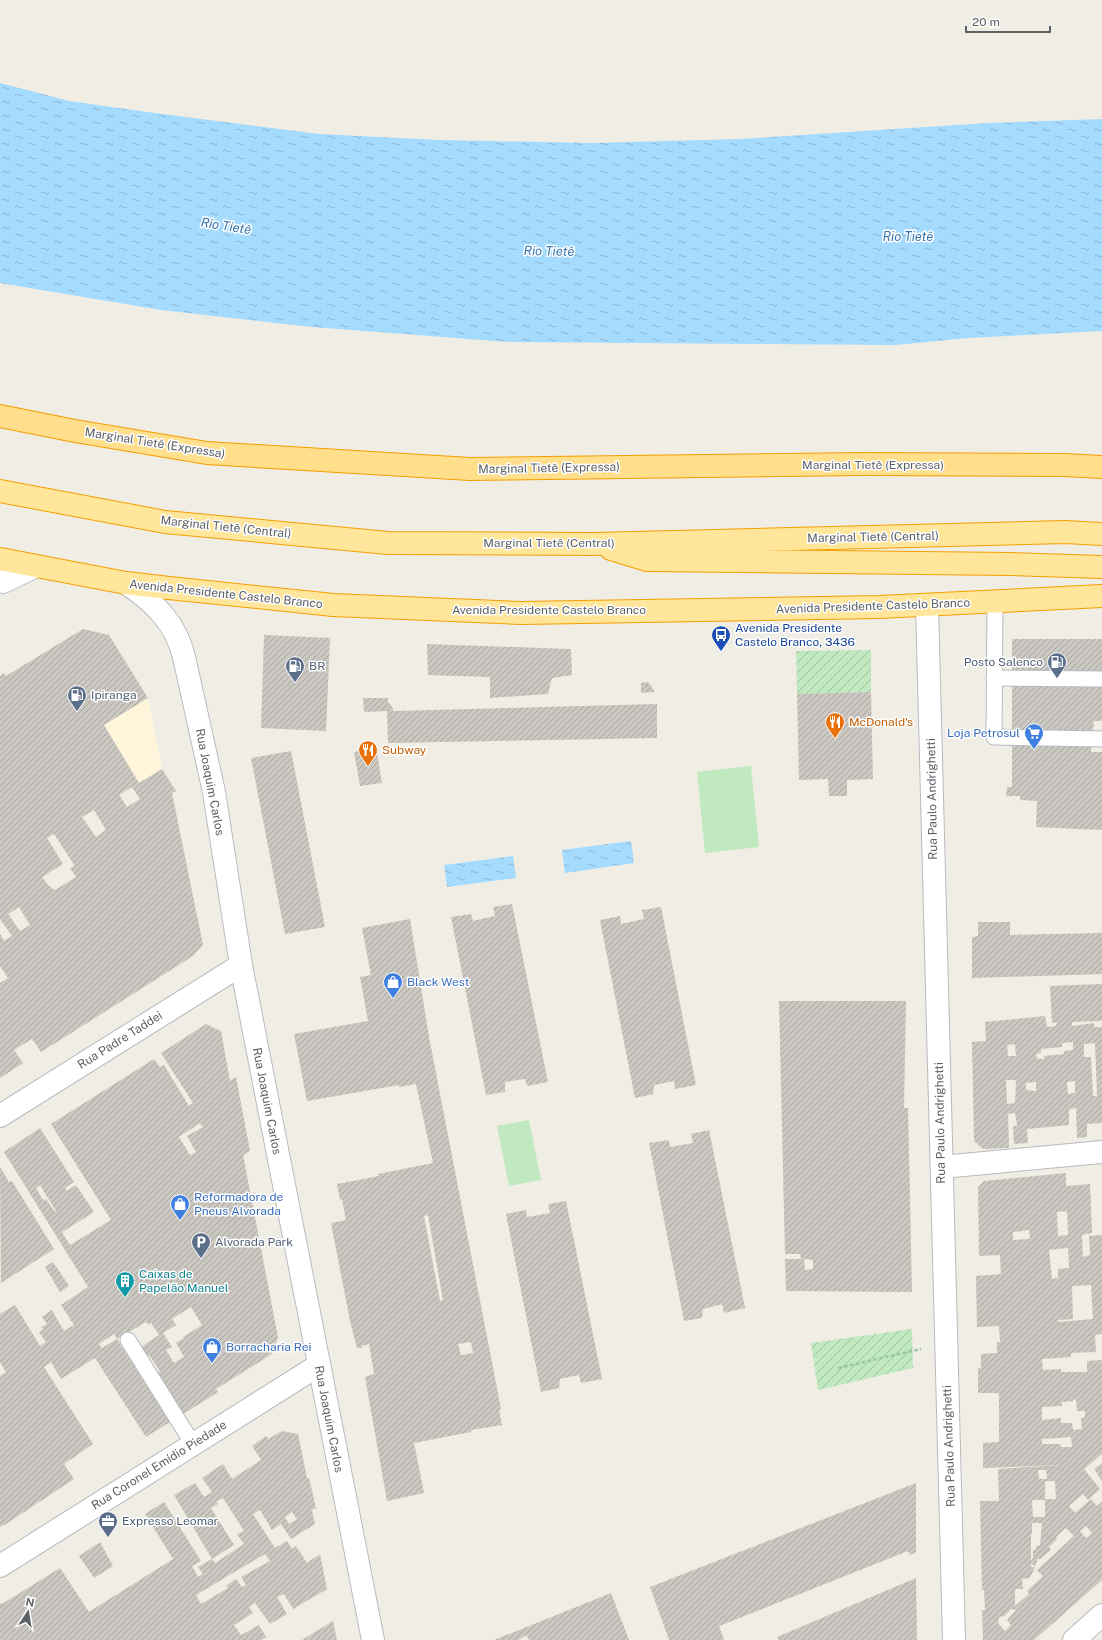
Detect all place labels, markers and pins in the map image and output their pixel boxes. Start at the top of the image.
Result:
place label: Avenida Presidente Castelo Branco, 3436 [735,621,855,649]
bus stop icon: Avenida Presidente Castelo Branco, 3436 [710,624,732,652]
fuel station icon: Posto Salenco [1046,651,1068,679]
fuel station icon: BR [284,655,306,683]
place label: Posto Salenco [964,655,1043,669]
place label: BR [309,659,325,673]
fuel station icon: Ipiranga [66,684,88,712]
place label: Ipiranga [91,688,137,702]
restaurant icon: McDonald's [824,711,846,739]
place label: McDonald's [849,715,913,729]
supermarket icon: Loja Petrosul [1023,722,1045,750]
place label: Loja Petrosul [947,726,1020,740]
restaurant icon: Subway [357,739,379,767]
place label: Subway [382,743,427,757]
shop icon: Black West [382,971,404,999]
place label: Black West [407,975,470,989]
place label: Reformadora de Pneus Alvorada [194,1190,284,1218]
shop icon: Reformadora de Pneus Alvorada [169,1193,191,1221]
parking icon: Alvorada Park [190,1231,212,1259]
place label: Alvorada Park [215,1235,293,1249]
place label: Caixas de Papelão Manuel [139,1267,229,1295]
building icon: Caixas de Papelão Manuel [114,1270,136,1298]
shop icon: Borracharia Rei [201,1336,223,1364]
place label: Borracharia Rei [226,1340,312,1354]
office icon: Expresso Leomar [97,1510,119,1538]
place label: Expresso Leomar [122,1514,219,1528]

